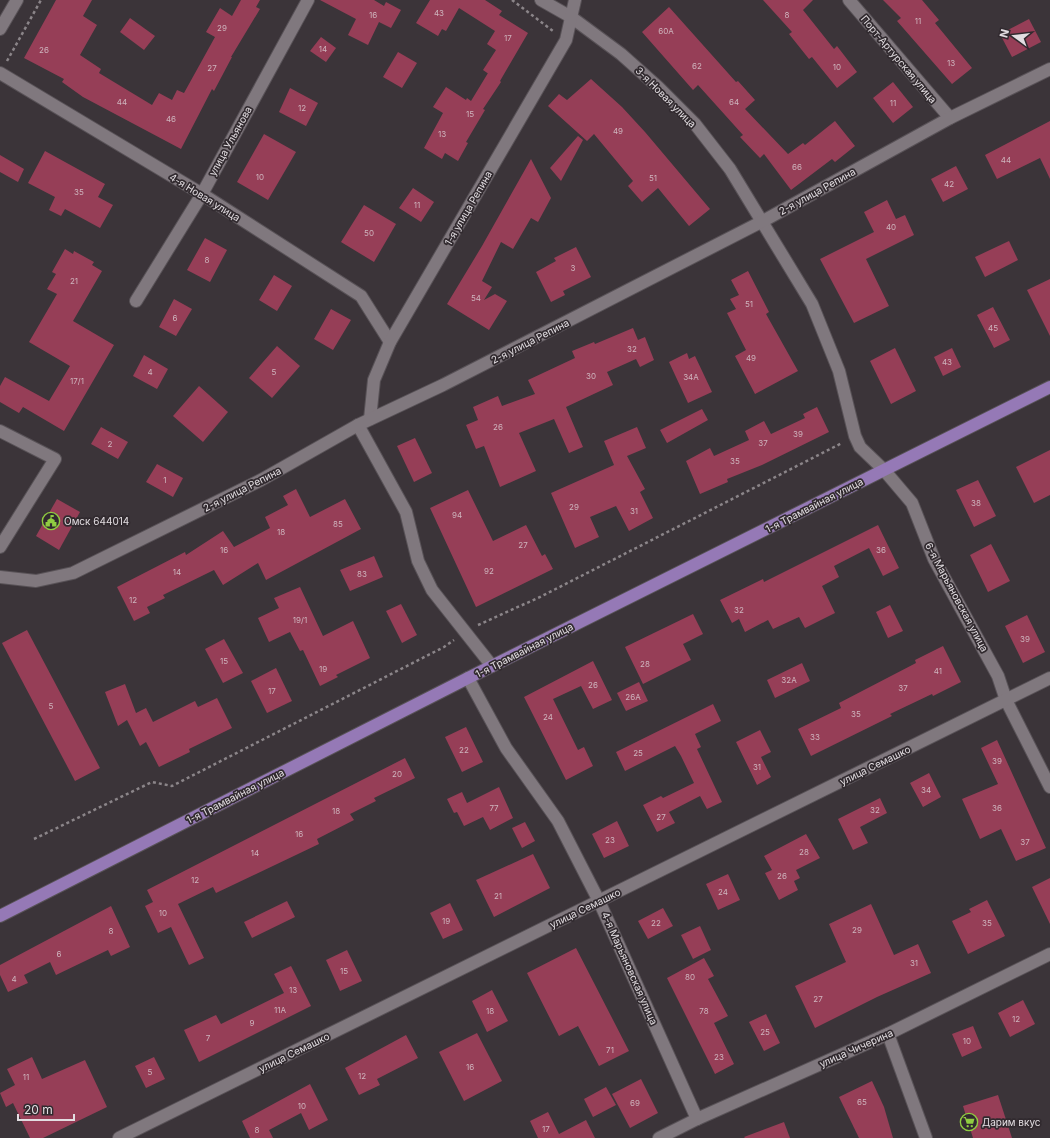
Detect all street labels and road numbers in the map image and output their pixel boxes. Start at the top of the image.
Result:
street label: Порт-Артурская улица [859,13,939,105]
street label: 3-я Новая улица [633,64,699,130]
street label: улица Ульянова [206,104,254,178]
street label: 2-я улица Репина [777,165,857,217]
street label: 1-я улица Репина [442,169,494,247]
street label: 4-я Новая улица [168,170,242,224]
street label: 2-я улица Репина [489,316,571,366]
street label: 2-я улица Репина [201,464,283,514]
street label: 1-я Трамвайная улица [763,475,865,535]
street label: 6-я Марьяновская улица [923,540,991,654]
street label: 1-я Трамвайная улица [473,620,575,680]
street label: улица Семашко [838,743,912,787]
street label: 1-я Трамвайная улица [184,766,286,826]
street label: улица Семашко [548,886,622,930]
street label: 4-я Марьяновская улица [600,910,660,1026]
street label: улица Чичерина [817,1026,895,1070]
street label: улица Семашко [257,1030,331,1074]

